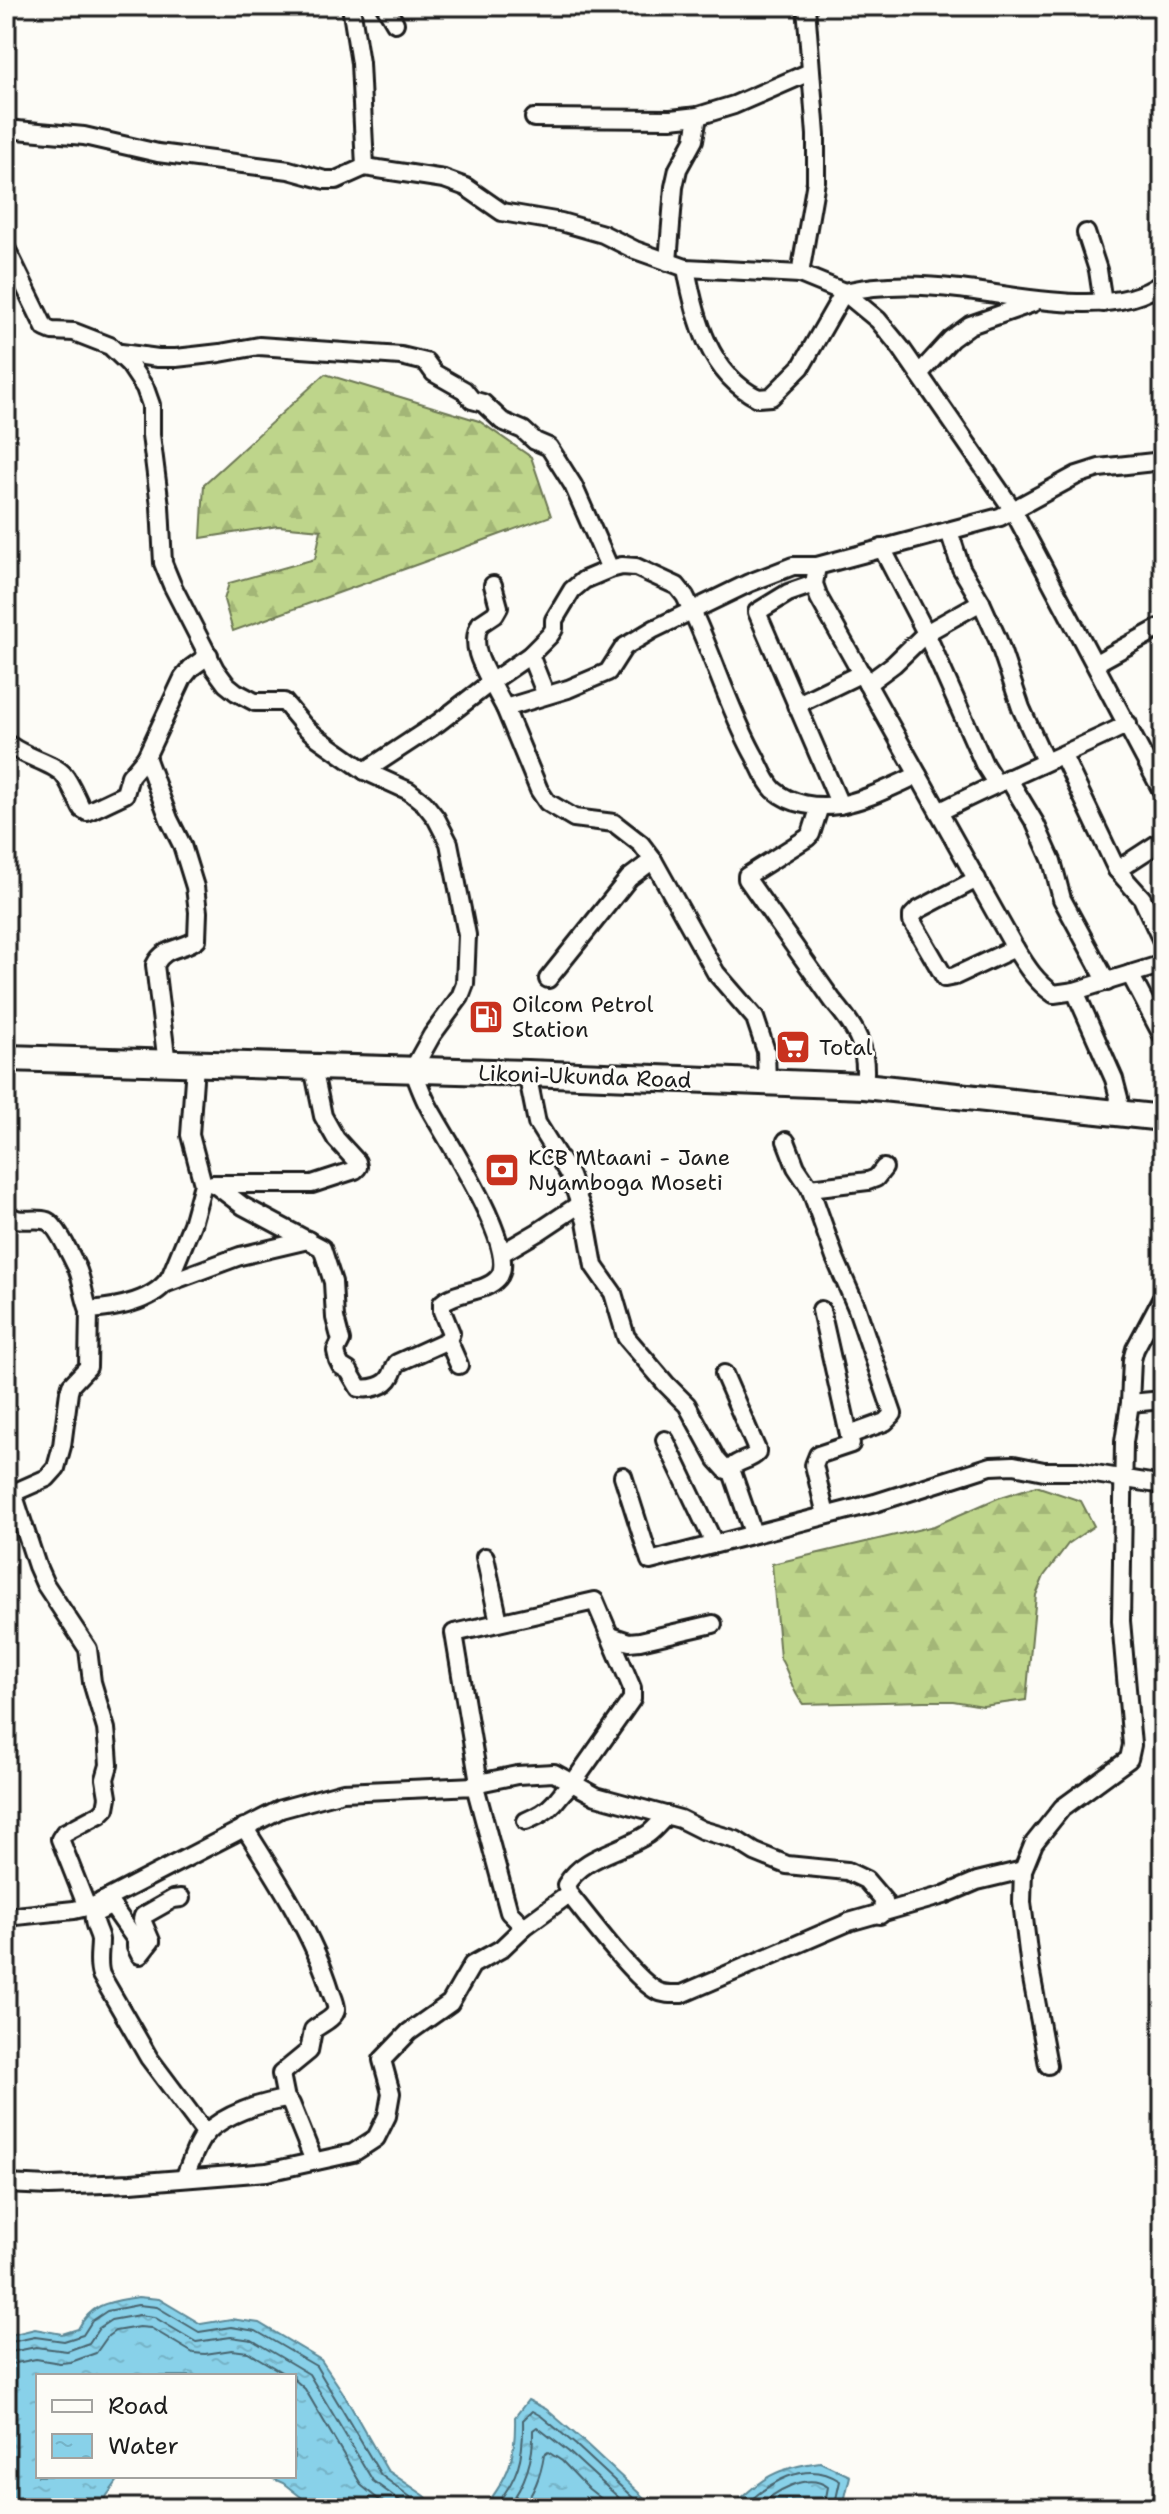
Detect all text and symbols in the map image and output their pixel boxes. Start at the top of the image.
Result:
place label: Oilcom Petrol Station [512,990,654,1044]
fuel station icon: Oilcom Petrol Station [467,998,505,1036]
supermarket icon: Total [774,1028,812,1066]
place label: Total [819,1033,873,1062]
street label: Likoni-Ukunda Road [478,1058,692,1095]
place label: KCB Mtaani - Jane Nyamboga Moseti [528,1143,730,1197]
bank icon: KCB Mtaani - Jane Nyamboga Moseti [483,1151,521,1189]
legend [36,2374,296,2478]
text: Road [108,2390,168,2422]
text: Water [108,2430,179,2462]

